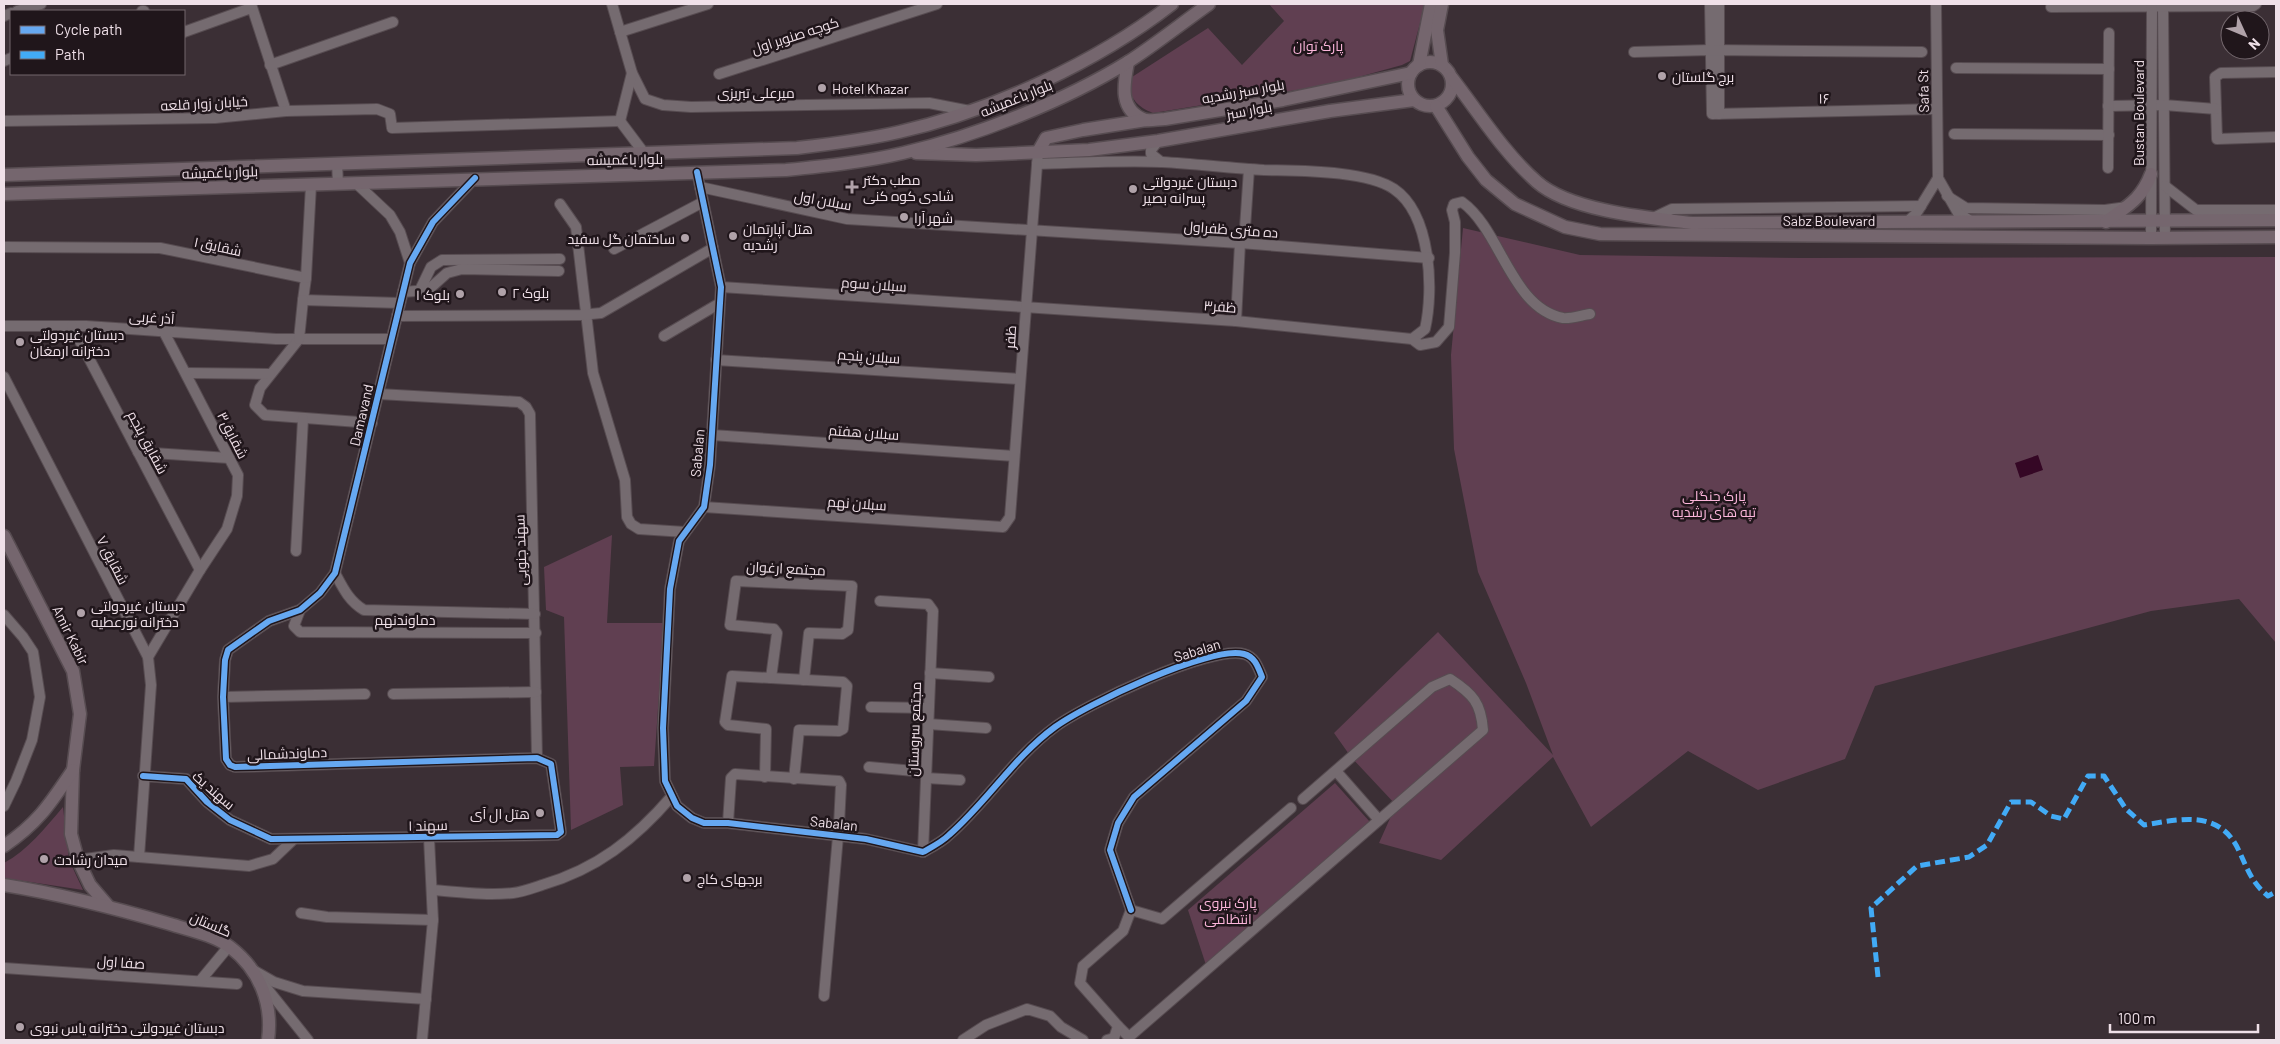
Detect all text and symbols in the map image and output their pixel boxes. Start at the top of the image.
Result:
legend [10,10,185,75]
north arrow [2220,10,2270,60]
street label: کوچه صنوبر اول [749,13,841,59]
text: Cycle path [55,20,122,38]
text: N [2245,35,2264,54]
park label: پارک توان [1293,37,1343,56]
text: Path [55,45,85,63]
street label: Bustan Boulevard [2130,60,2147,166]
place label: برج گلستان [1672,68,1734,86]
street label: Safa St [1914,69,1932,113]
marker: برج گلستان [1656,70,1668,82]
street label: بلوار سبز رشدیه [1200,75,1286,107]
street label: بلوار باغمیشه [977,76,1055,120]
place label: Hotel Khazar [832,80,909,97]
marker: Hotel Khazar [816,82,828,94]
street label: میرعلی تبریزی [717,84,795,101]
street label: ۱۶ [1818,89,1830,107]
street label: خیابان زوار قلعه [160,92,248,114]
street label: بلوار سبز [1224,98,1273,123]
street label: بلوار باغمیشه [587,150,663,168]
street label: بلوار باغمیشه [182,162,258,182]
place label: مطب دکتر شادی کوه کنی [862,171,954,204]
place label: دبستان غیردولتی پسرانه بصیر [1142,173,1237,208]
marker: مطب دکتر شادی کوه کنی [845,180,859,194]
marker: دبستان غیردولتی پسرانه بصیر [1127,183,1139,195]
street label: سبلان اول [793,187,853,214]
place label: شهر آرا [914,209,953,226]
marker: شهر آرا [898,211,910,223]
street label: Sabz Boulevard [1783,212,1875,229]
street label: ده متری ظفراول [1183,217,1279,242]
place label: هتل آپارتمان رشدیه [743,220,813,253]
place label: ساختمان گل سفید [568,230,675,247]
marker: هتل آپارتمان رشدیه [727,230,739,242]
marker: ساختمان گل سفید [679,232,691,244]
street label: شقایق ۱ [193,233,243,260]
street label: سبلان سوم [841,273,907,297]
place label: بلوک ۲ [512,284,549,301]
place label: بلوک ۱ [416,286,450,303]
marker: بلوک ۲ [496,286,508,298]
marker: بلوک ۱ [454,288,466,300]
street label: ظفر۳ [1203,296,1237,316]
street label: آذر غربی [129,307,176,327]
street label: ظفر [1001,325,1019,350]
place label: دبستان غیردولتی دخترانه ارمغان [30,326,124,359]
marker: دبستان غیردولتی دخترانه ارمغان [14,336,26,348]
street label: سبلان پنجم [837,345,901,369]
street label: Damavand [346,382,376,448]
street label: شقایق پنجم [122,407,172,478]
street label: شقایق۳ [213,409,252,462]
street label: سبلان هفتم [828,421,900,445]
street label: Sabalan [686,428,708,478]
park label: پارک جنگلی تپه های رشدیه [1672,487,1756,522]
street label: سبلان نهم [827,492,887,516]
street label: سهند جنوبی [510,514,530,586]
street label: شقایق ۷ [93,533,132,588]
street label: مجتمع ارغوان [746,557,826,580]
place label: دبستان غیردولتی دخترانه نورعطیه [91,597,185,630]
street label: Amir Kabir [49,603,93,667]
marker: دبستان غیردولتی دخترانه نورعطیه [75,607,87,619]
street label: دماوندنهم [375,611,435,630]
street label: Sabalan [1172,635,1222,665]
street label: مجتمع سروستان [904,681,925,777]
street label: دماوندشمالی [247,743,327,763]
street label: سهند یک [189,767,239,813]
place label: هتل ال آی [470,805,530,823]
marker: هتل ال آی [534,807,546,819]
street label: Sabalan [809,812,859,834]
street label: سهند ۱ [408,816,448,834]
place label: میدان رشادت [54,851,128,868]
marker: میدان رشادت [38,853,50,865]
place label: برجهای کاج [697,870,762,888]
marker: برجهای کاج [681,872,693,884]
park label: پارک نیروی انتظامی [1199,894,1257,927]
street label: گلستان [188,908,234,940]
street label: صفا اول [96,952,146,973]
scale bar [2110,1002,2258,1034]
text: 100 m [2118,1009,2156,1027]
place label: دبستان غیردولتی دخترانه یاس نبوی [30,1019,224,1036]
marker: دبستان غیردولتی دخترانه یاس نبوی [14,1021,26,1033]

